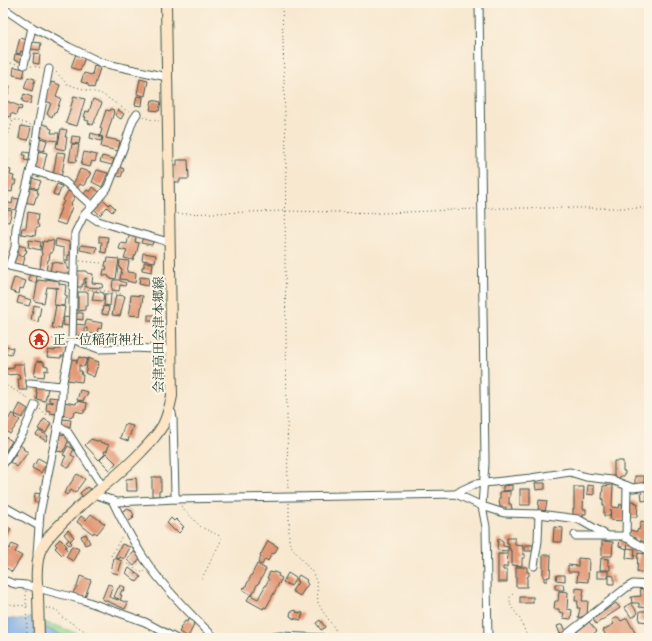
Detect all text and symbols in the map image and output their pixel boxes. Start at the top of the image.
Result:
street label: 会津高田会津本郷線 [149,276,168,394]
temple icon: 正一位稲荷神社 [28,328,50,350]
place label: 正一位稲荷神社 [53,330,144,349]

